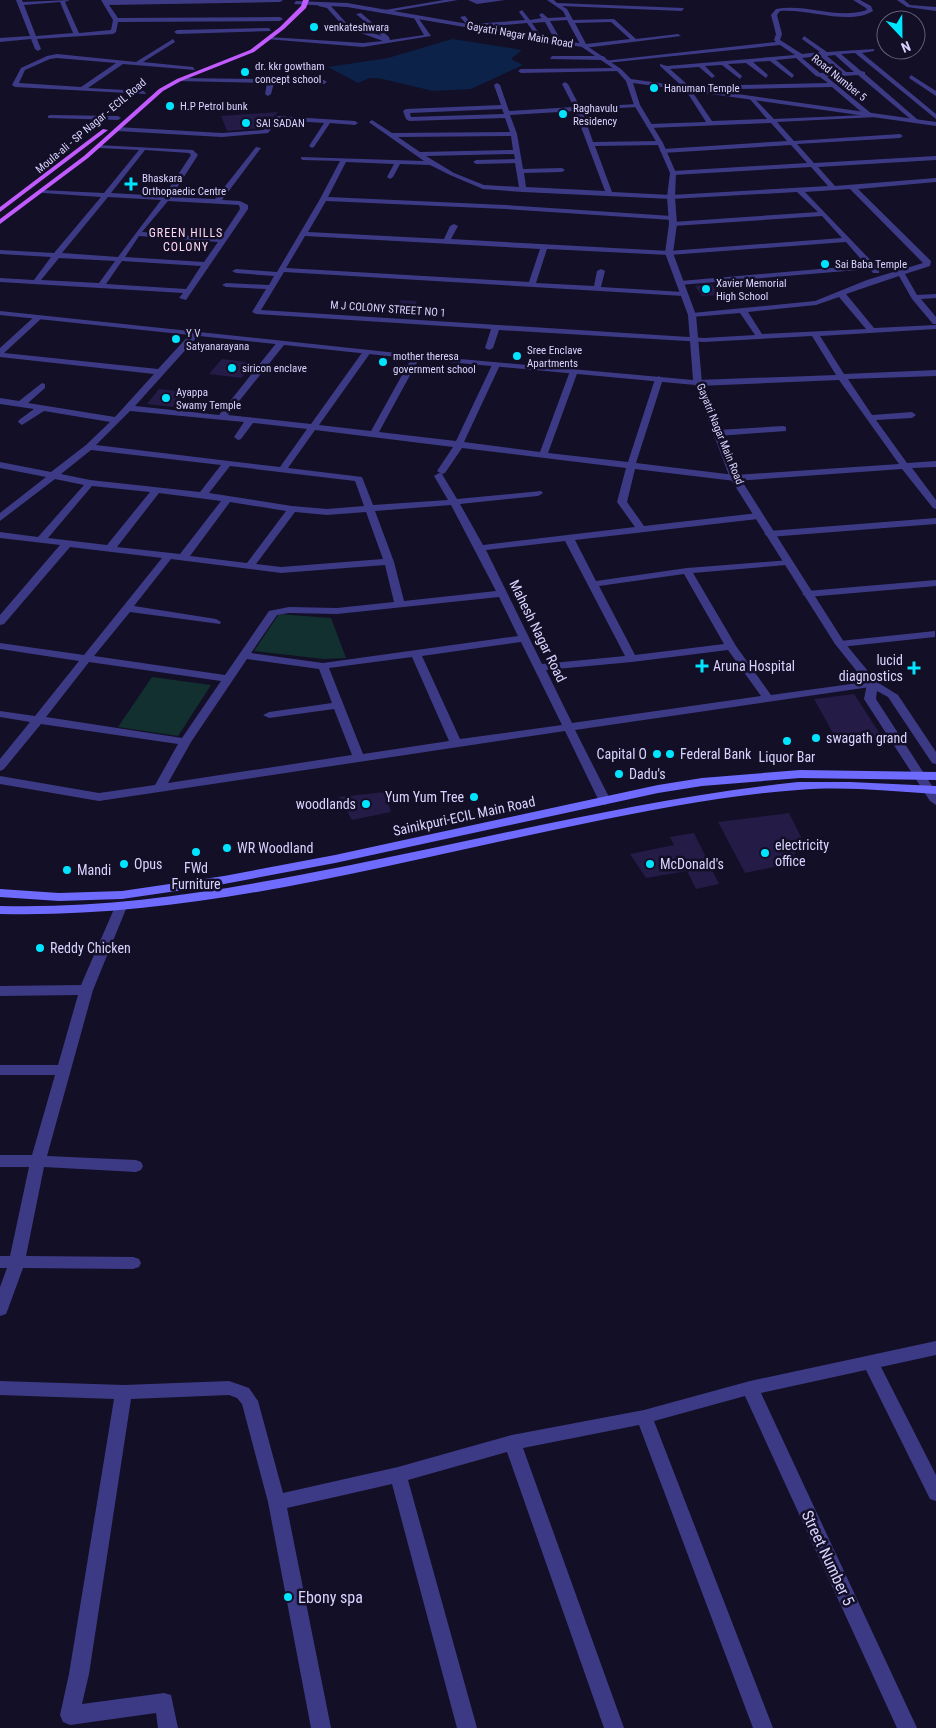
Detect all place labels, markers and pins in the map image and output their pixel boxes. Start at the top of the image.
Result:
marker: venkateshwara [308,21,320,33]
place label: venkateshwara [324,21,389,34]
place label: dr. kkr gowtham concept school [255,60,325,86]
marker: dr. kkr gowtham concept school [239,66,251,78]
marker: Hanuman Temple [648,82,660,94]
place label: Hanuman Temple [664,82,740,95]
marker: H.P Petrol bunk [164,100,176,112]
place label: H.P Petrol bunk [180,100,248,113]
place label: Raghavulu Residency [573,102,618,128]
marker: Raghavulu Residency [557,108,569,120]
marker: SAI SADAN [240,117,252,129]
place label: SAI SADAN [256,117,305,130]
place label: Bhaskara Orthopaedic Centre [142,172,226,198]
marker: Bhaskara Orthopaedic Centre [124,177,138,191]
marker: Sai Baba Temple [819,258,831,270]
place label: Sai Baba Temple [835,258,907,271]
place label: Xavier Memorial High School [716,277,786,303]
marker: Xavier Memorial High School [700,283,712,295]
place label: Y V Satyanarayana [186,327,249,353]
marker: Y V Satyanarayana [170,333,182,345]
place label: Sree Enclave Apartments [527,344,582,370]
place label: mother theresa government school [393,350,476,376]
marker: Sree Enclave Apartments [511,350,523,362]
marker: mother theresa government school [377,356,389,368]
marker: siricon enclave [226,362,238,374]
place label: siricon enclave [242,362,307,375]
place label: Ayappa Swamy Temple [176,386,241,412]
marker: Ayappa Swamy Temple [160,392,172,404]
place label: lucid diagnostics [839,652,903,684]
place label: Aruna Hospital [713,658,795,674]
marker: Aruna Hospital [695,659,709,673]
marker: lucid diagnostics [907,661,921,675]
place label: swagath grand [826,730,907,746]
marker: swagath grand [810,732,822,744]
marker: Liquor Bar [781,735,793,747]
place label: Capital O [597,746,647,762]
place label: Federal Bank [680,746,752,762]
marker: Capital O [651,748,663,760]
marker: Federal Bank [664,748,676,760]
place label: Liquor Bar [759,749,815,765]
place label: Dadu's [629,766,666,782]
marker: Dadu's [613,768,625,780]
place label: Yum Yum Tree [385,789,464,805]
marker: Yum Yum Tree [468,791,480,803]
place label: woodlands [296,796,356,812]
marker: woodlands [360,798,372,810]
place label: electricity office [775,837,829,869]
place label: WR Woodland [237,840,313,856]
marker: WR Woodland [221,842,233,854]
marker: FWd Furniture [190,846,202,858]
marker: electricity office [759,847,771,859]
place label: Opus [134,856,162,872]
place label: McDonald's [660,856,724,872]
marker: Opus [118,858,130,870]
marker: McDonald's [644,858,656,870]
place label: FWd Furniture [171,860,221,892]
place label: Mandi [77,862,111,878]
marker: Mandi [61,864,73,876]
place label: Reddy Chicken [50,940,131,956]
marker: Reddy Chicken [34,942,46,954]
place label: Ebony spa [298,1588,363,1607]
marker: Ebony spa [282,1591,294,1603]

